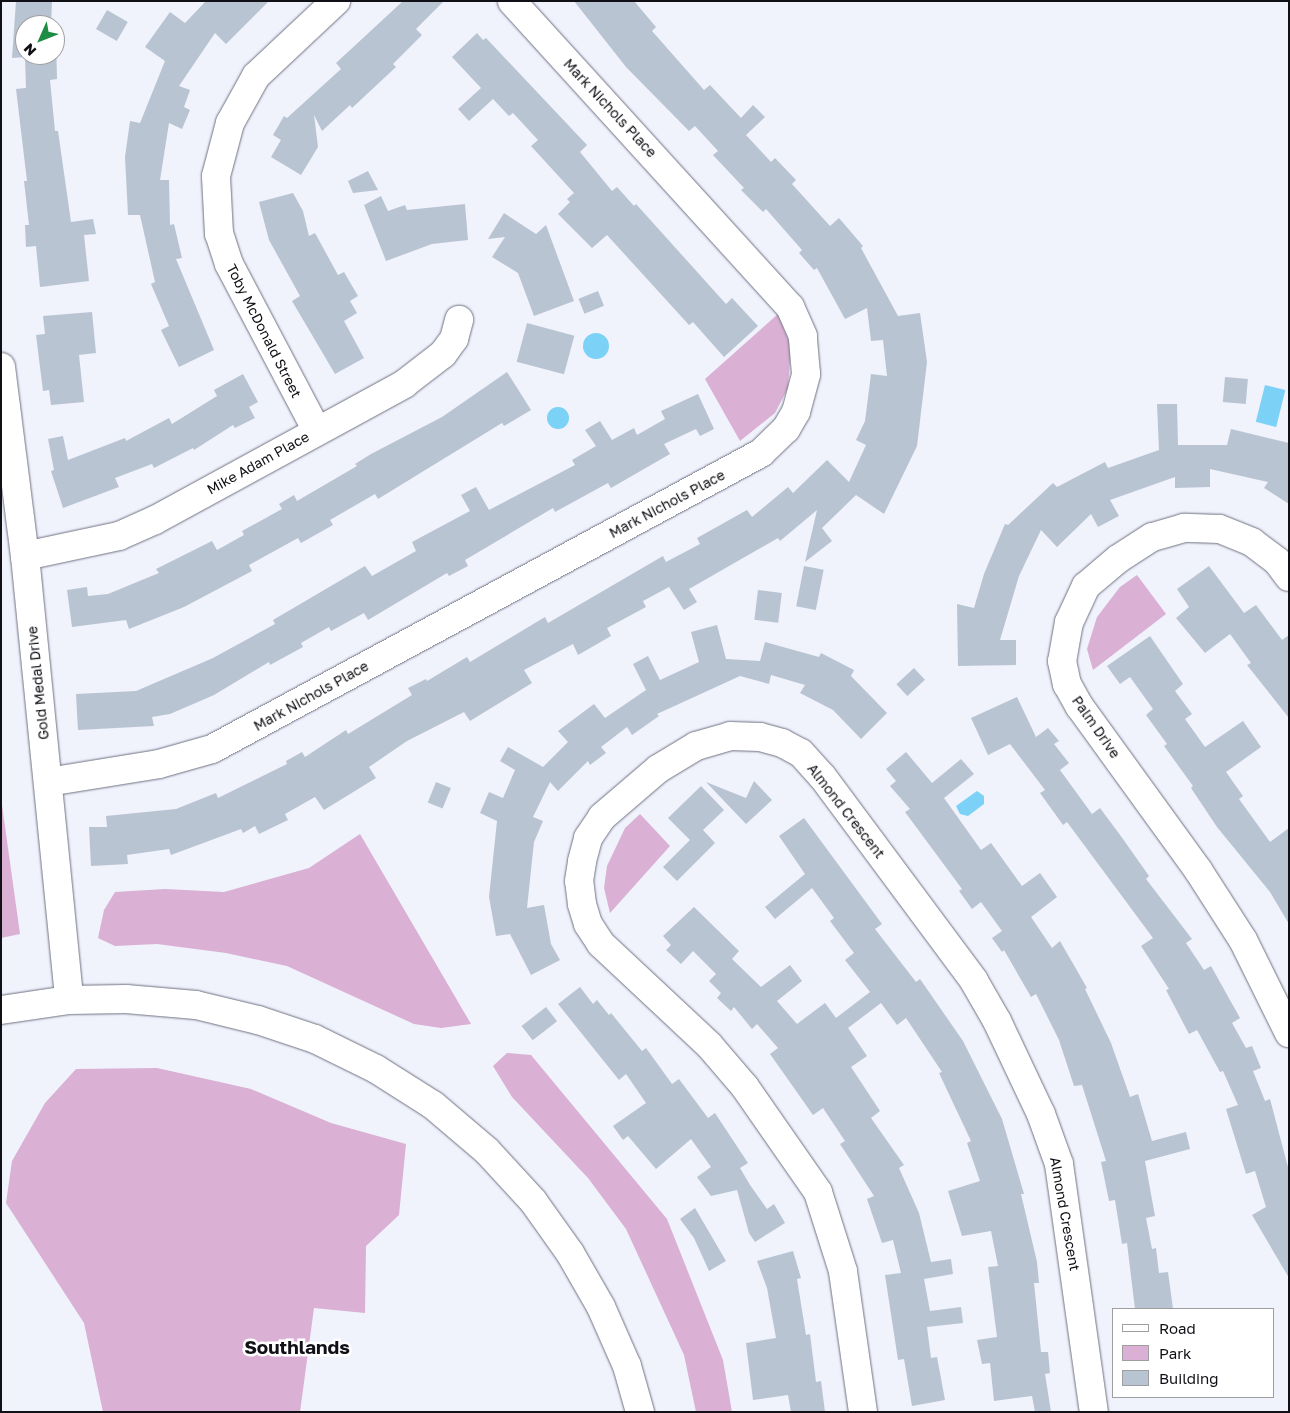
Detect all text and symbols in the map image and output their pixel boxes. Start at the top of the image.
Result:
north arrow [15,15,65,65]
text: N [20,40,39,60]
street label: Mark Nichols Place [560,55,660,161]
street label: Toby McDonald Street [223,261,305,401]
street label: Mike Adam Place [204,428,312,498]
street label: Mark Nichols Place [606,466,728,542]
street label: Gold Medal Drive [24,625,52,741]
street label: Mark Nichols Place [251,657,371,735]
street label: Palm Drive [1068,693,1124,761]
street label: Almond Crescent [804,760,888,862]
street label: Almond Crescent [1047,1156,1083,1272]
legend [1112,1308,1275,1398]
text: Road [1159,1319,1196,1337]
district label: Southlands [244,1336,350,1358]
text: Park [1159,1344,1191,1362]
text: Building [1159,1369,1219,1387]

